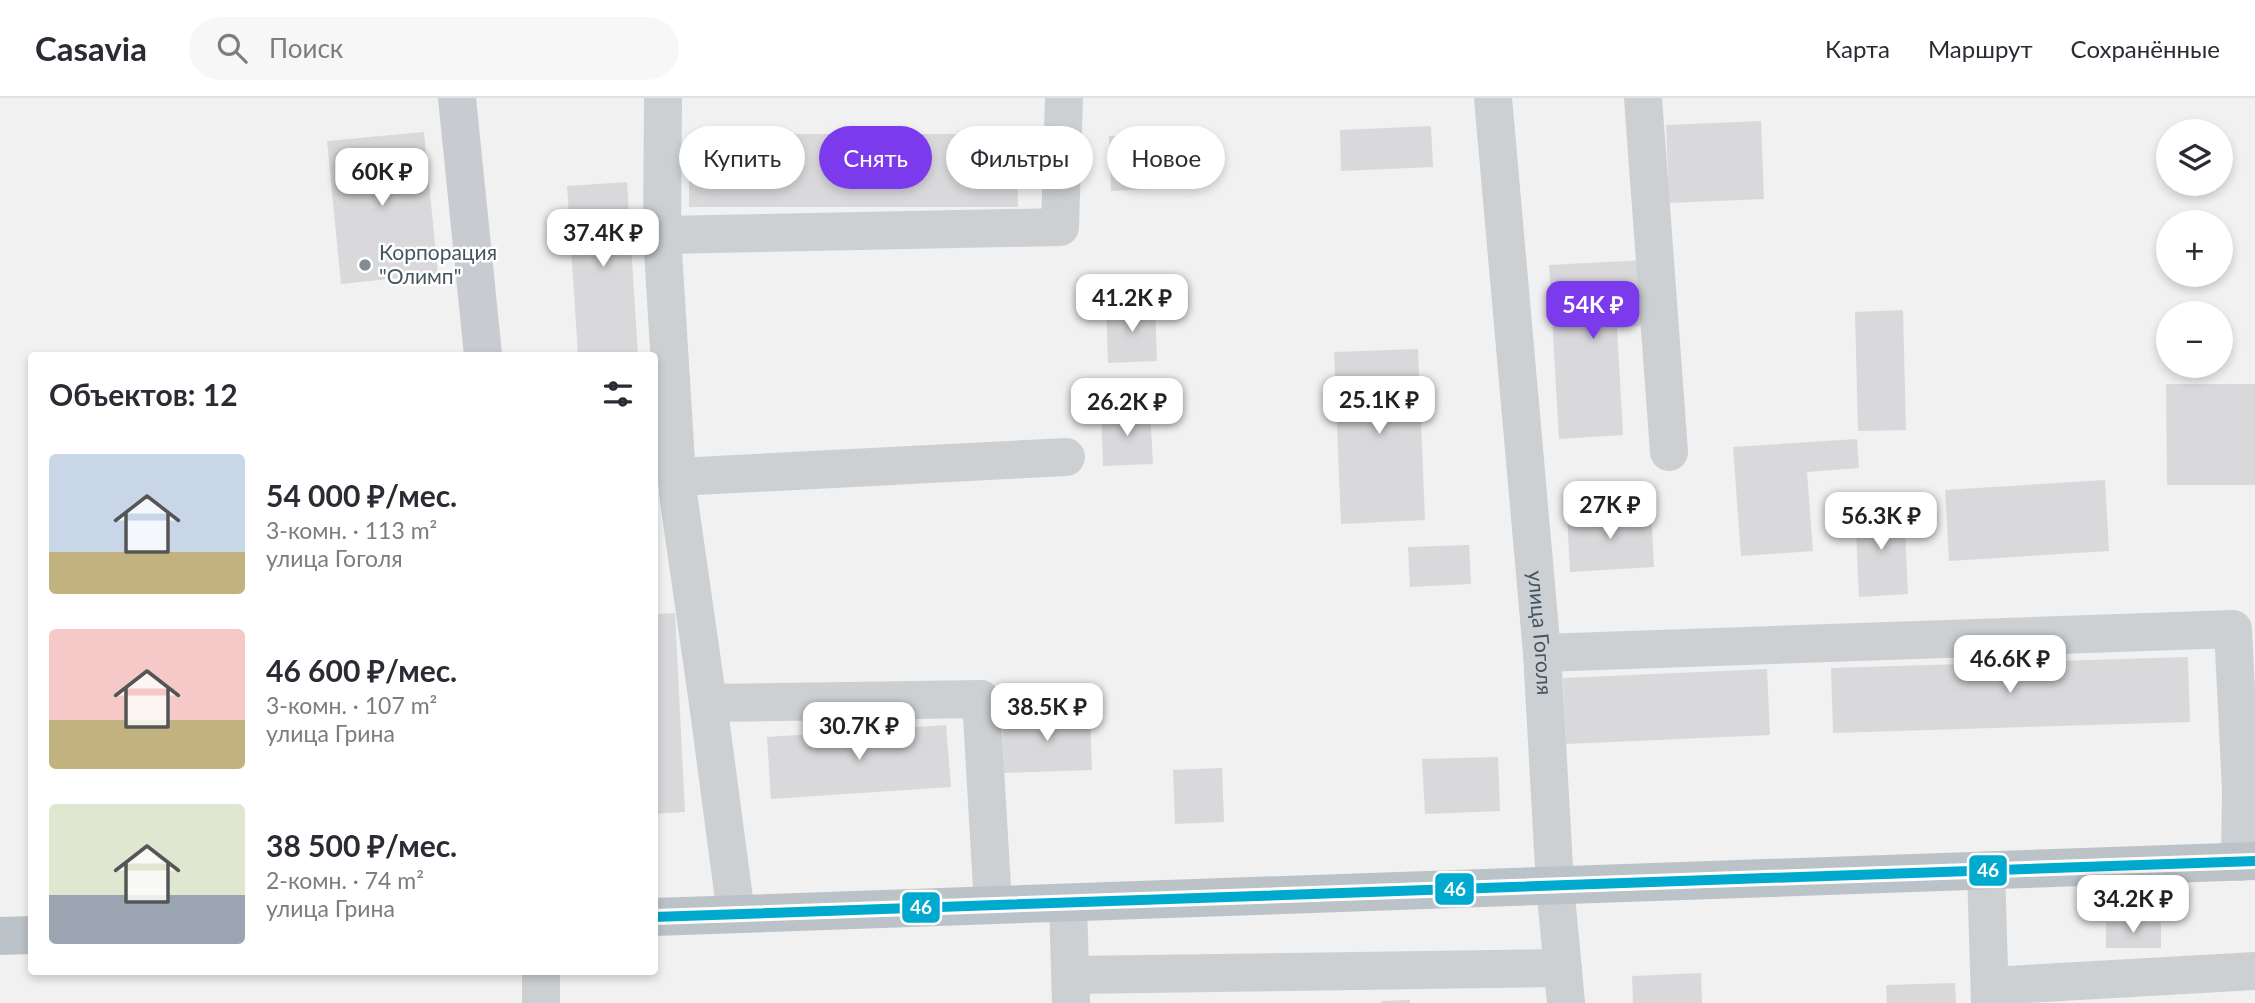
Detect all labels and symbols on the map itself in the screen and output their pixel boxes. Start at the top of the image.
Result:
pin: 60K ₽ [333,148,431,208]
pin: 37.4K ₽ [538,209,668,269]
place label: Корпорация "Олимп" [379,239,497,288]
marker: Корпорация "Олимп" [357,257,373,273]
pin: 41.2K ₽ [1067,274,1197,334]
pin: 54K ₽ [1544,282,1642,341]
pin: 25.1K ₽ [1314,376,1444,436]
pin: 26.2K ₽ [1062,378,1192,438]
pin: 27K ₽ [1561,482,1659,541]
pin: 56.3K ₽ [1816,492,1946,552]
street label: улица Гоголя [1524,570,1558,696]
pin: 46.6K ₽ [1945,636,2075,695]
pin: 38.5K ₽ [982,684,1112,743]
pin: 30.7K ₽ [794,702,924,762]
line badge: 46 [1968,854,2008,887]
text: 46 [1977,858,1999,881]
line badge: 46 [1434,872,1475,906]
pin: 34.2K ₽ [2068,876,2198,935]
text: 46 [1444,877,1466,900]
line badge: 46 [901,891,941,924]
text: 46 [910,895,932,918]

